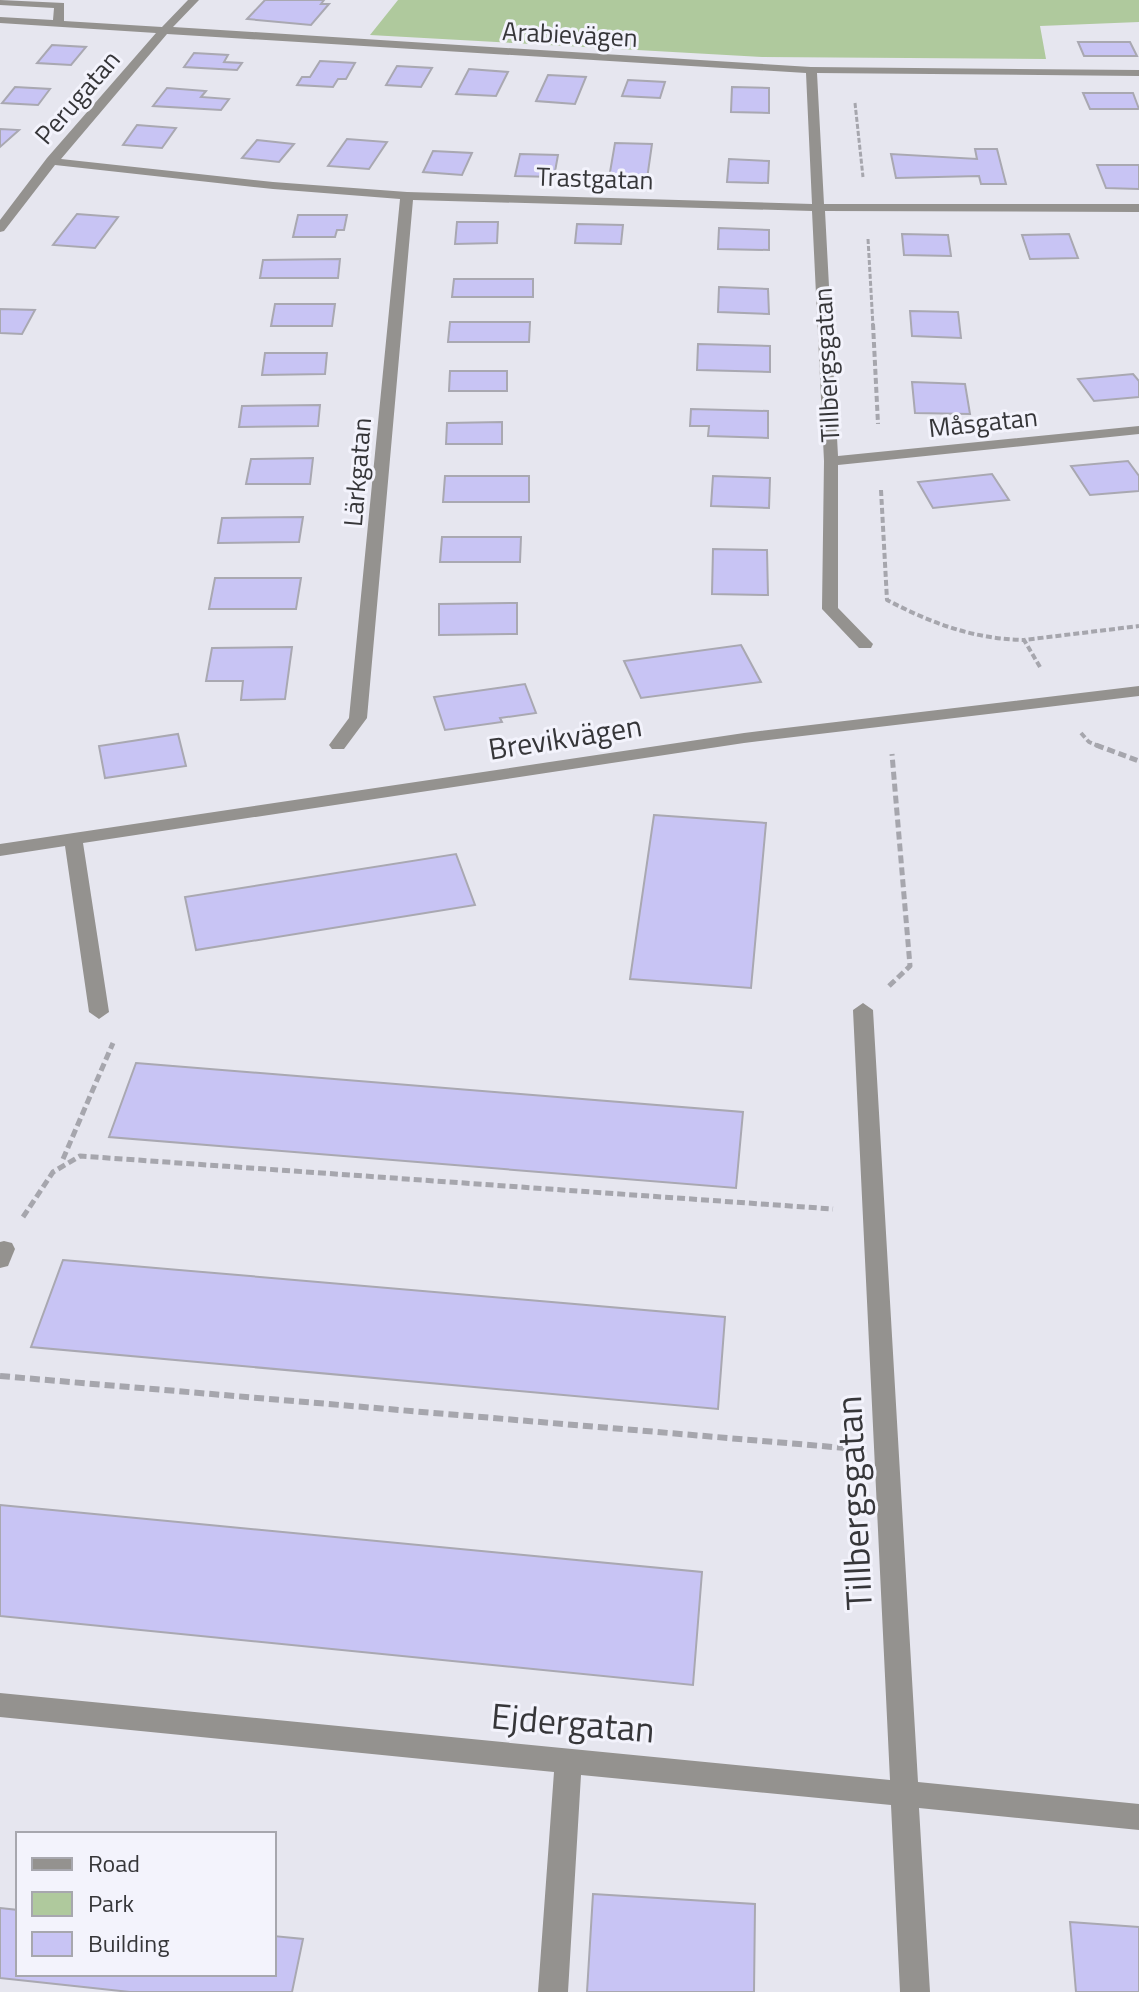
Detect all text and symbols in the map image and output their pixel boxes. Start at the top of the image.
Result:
street label: Arabievägen [501,11,639,57]
street label: Perugatan [25,41,129,153]
street label: Trastgatan [536,156,654,200]
street label: Tillbergsgatan [802,287,850,443]
street label: Måsgatan [927,397,1039,447]
street label: Lärkgatan [333,416,381,528]
street label: Brevikvägen [485,702,645,772]
street label: Tillbergsgatan [820,1395,886,1611]
street label: Ejdergatan [489,1687,657,1757]
legend [16,1832,276,1976]
text: Road [88,1845,140,1881]
text: Park [88,1885,134,1921]
text: Building [88,1925,170,1961]

